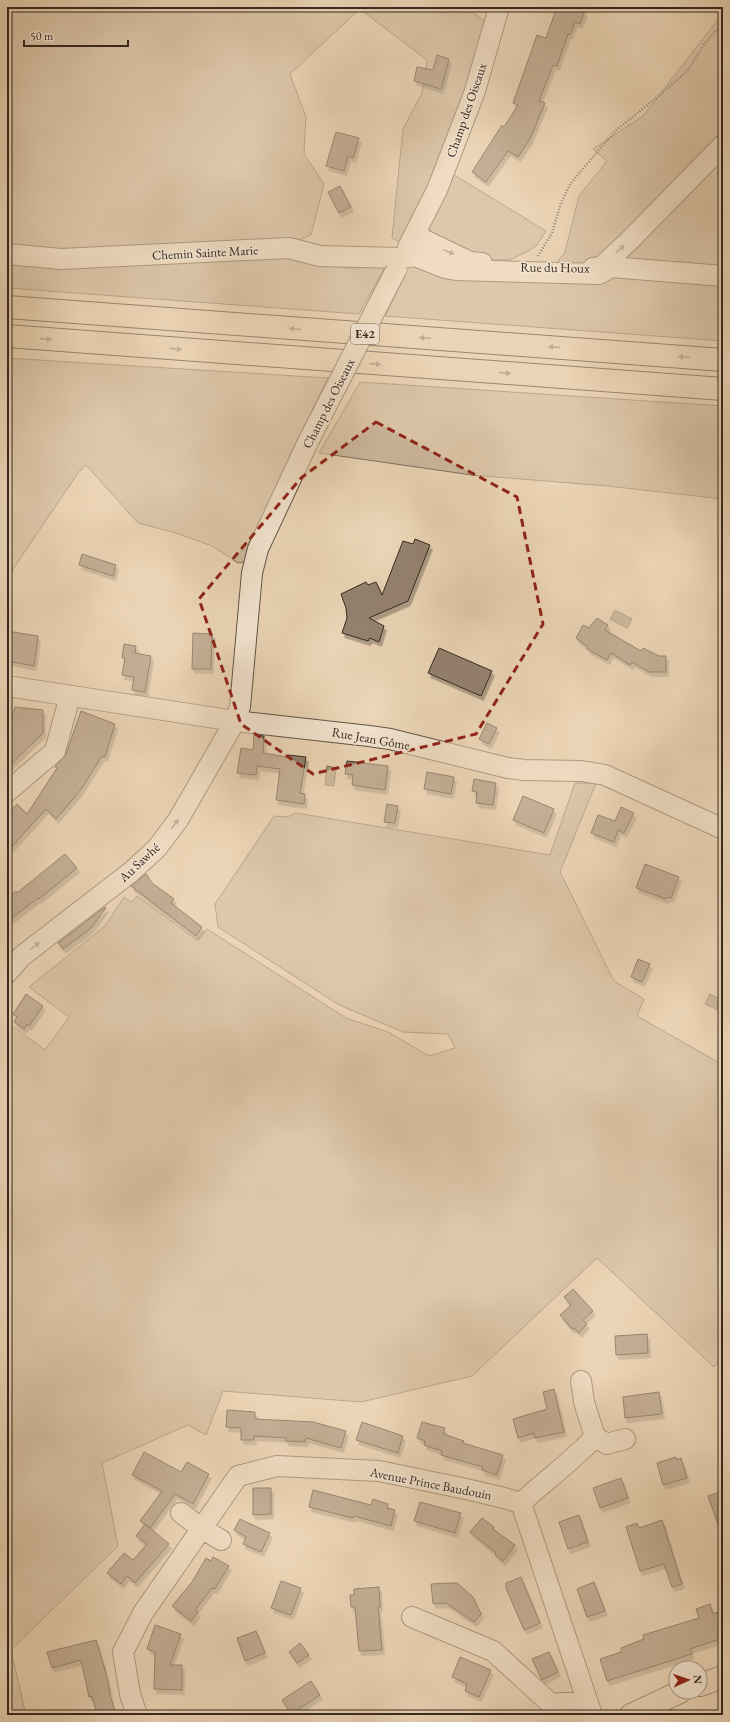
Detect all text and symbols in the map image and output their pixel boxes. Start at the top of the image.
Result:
scale bar [24,22,128,48]
text: 50 m [30,28,54,44]
street label: Champ des Oiseaux [442,60,491,160]
street label: Chemin Sainte Marie [152,241,258,264]
one-way arrow [614,245,625,254]
one-way arrow [443,250,455,256]
street label: Rue du Houx [520,258,590,277]
road number: E42 [351,324,379,344]
one-way arrow [289,325,301,332]
one-way arrow [419,334,431,341]
one-way arrow [40,336,52,343]
one-way arrow [548,344,560,351]
one-way arrow [170,345,182,352]
one-way arrow [678,353,690,360]
street label: Champ des Oiseaux [298,355,359,451]
one-way arrow [369,360,381,367]
one-way arrow [499,370,511,377]
street label: Rue Jean Gôme [331,723,411,754]
one-way arrow [170,819,179,830]
street label: Au Sawhé [114,839,163,886]
one-way arrow [30,942,41,950]
street label: Avenue Prince Baudouin [368,1463,493,1504]
north arrow [668,1660,708,1700]
text: N [691,1675,705,1684]

